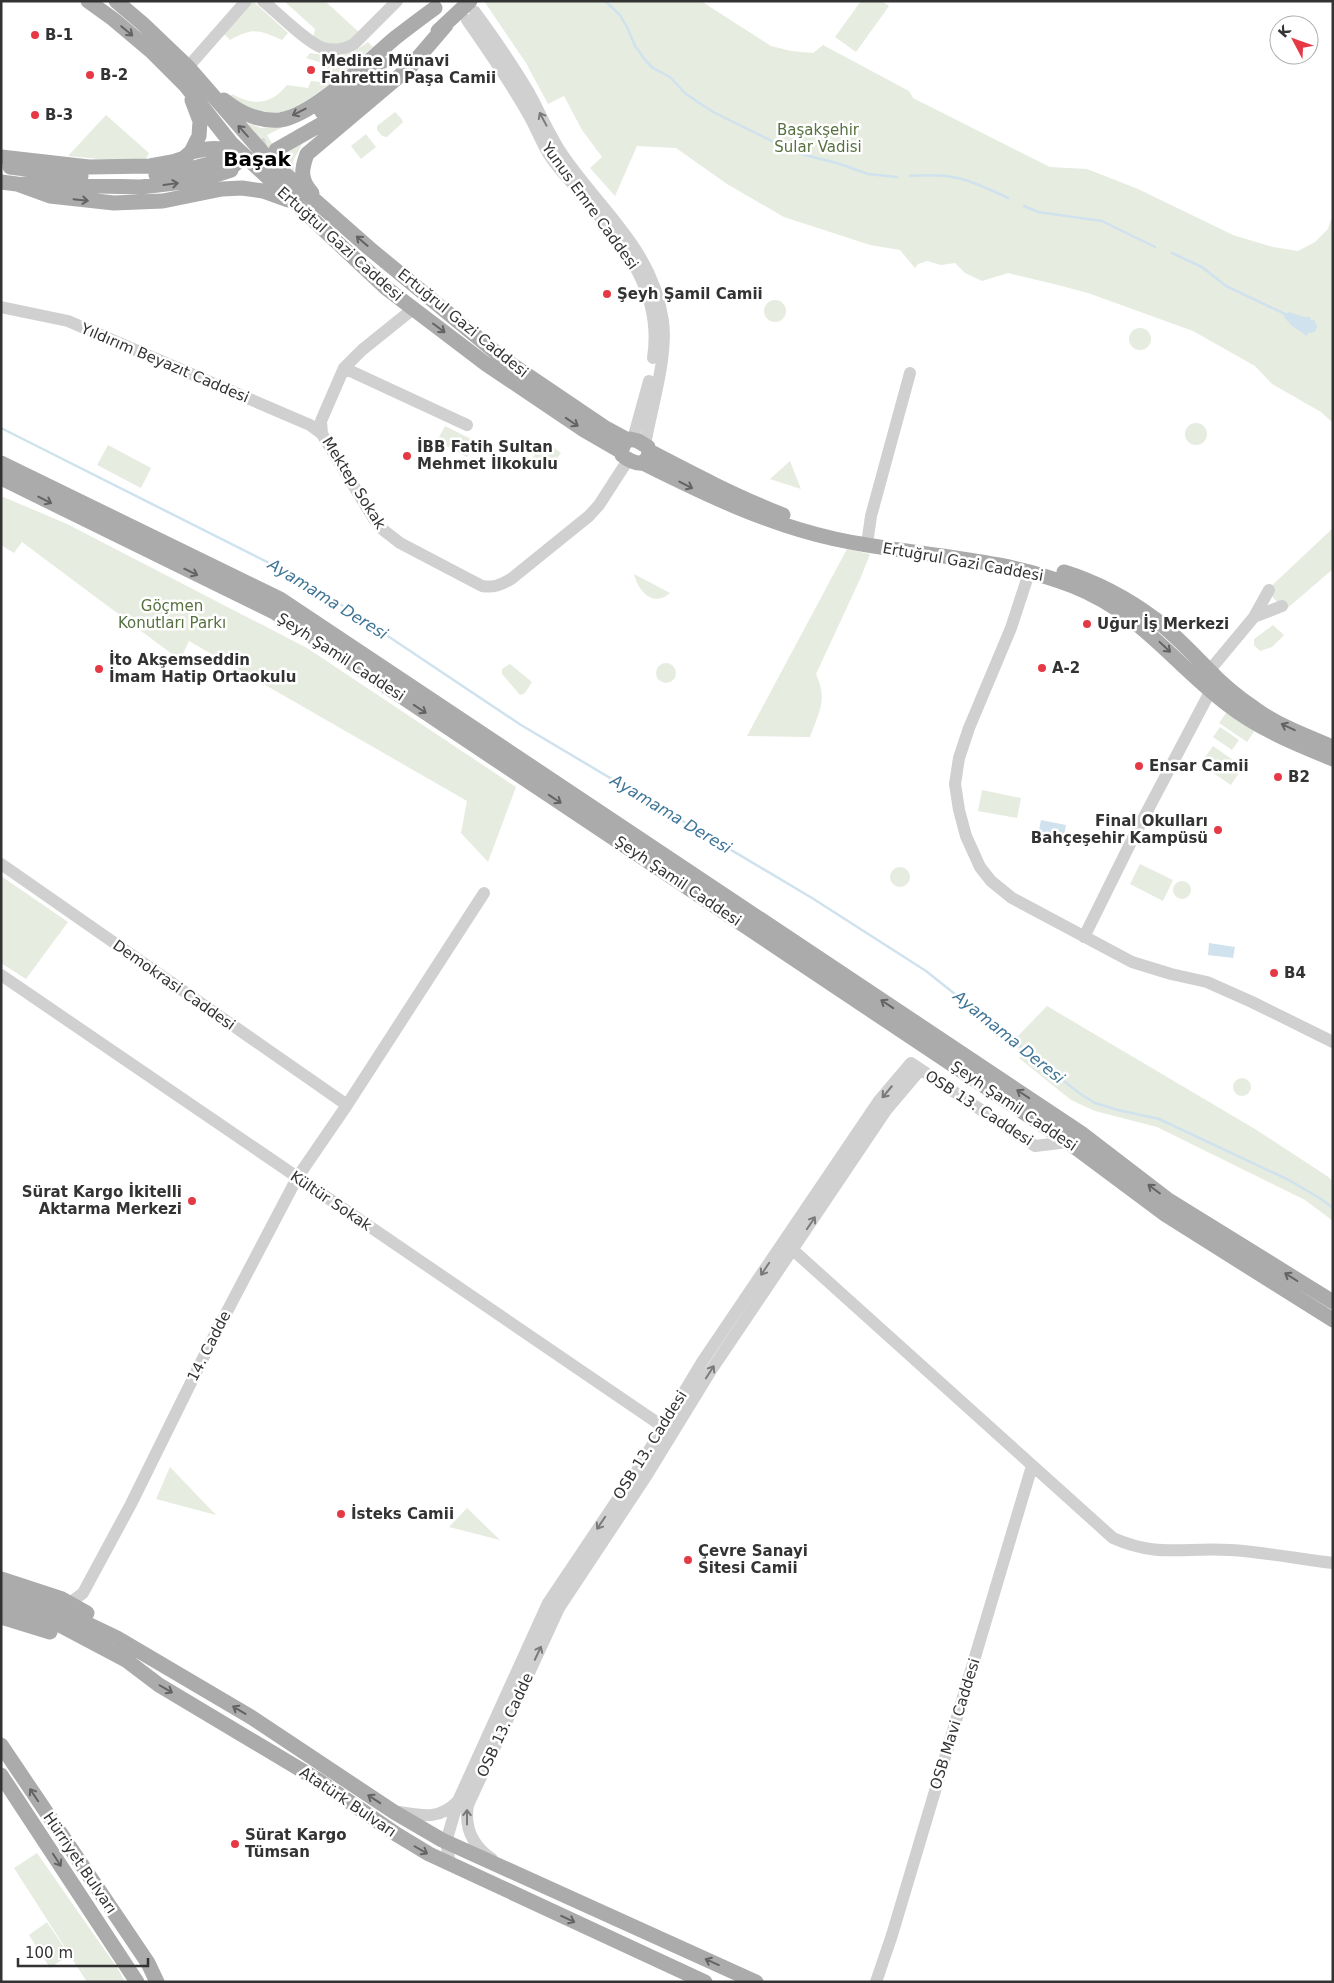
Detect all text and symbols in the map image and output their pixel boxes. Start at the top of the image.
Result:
north arrow [1269,15,1319,65]
text: K [1275,21,1295,41]
one-way arrow [120,25,133,36]
place label: B-1 [45,26,73,44]
marker: B-1 [29,29,41,41]
place label: Medine Münavi Fahrettin Paşa Camii [321,52,496,87]
marker: Medine Münavi Fahrettin Paşa Camii [305,64,317,76]
place label: B-2 [100,66,128,84]
marker: B-2 [84,69,96,81]
place label: B-3 [45,106,73,124]
one-way arrow [292,108,307,117]
marker: B-3 [29,109,41,121]
one-way arrow [538,112,547,127]
park label: Başakşehir Sular Vadisi [774,121,862,156]
one-way arrow [237,124,249,137]
street label: Yunus Emre Caddesi [537,138,642,273]
district label: Başak [223,147,291,171]
one-way arrow [162,179,178,189]
street label: Ertuğtul Gazi Caddesi [274,183,406,305]
one-way arrow [73,195,89,205]
one-way arrow [355,236,368,247]
street label: Ertuğrul Gazi Caddesi [394,265,532,381]
place label: Şeyh Şamil Camii [617,285,763,303]
marker: Şeyh Şamil Camii [601,288,613,300]
street label: Yıldırım Beyazıt Caddesi [77,319,252,407]
one-way arrow [432,323,445,334]
one-way arrow [565,416,579,427]
street label: Mektep Sokak [318,434,390,533]
place label: İBB Fatih Sultan Mehmet İlkokulu [417,437,558,473]
marker: İBB Fatih Sultan Mehmet İlkokulu [401,450,413,462]
one-way arrow [678,481,693,490]
one-way arrow [37,496,52,505]
street label: Ertuğrul Gazi Caddesi [881,539,1045,585]
water label: Ayamama Deresi [264,554,392,644]
one-way arrow [183,567,198,577]
park label: Göçmen Konutları Parkı [118,597,226,632]
street label: Şeyh Şamil Caddesi [274,609,408,705]
place label: Uğur İş Merkezi [1097,614,1229,633]
marker: Uğur İş Merkezi [1081,618,1093,630]
one-way arrow [1158,641,1171,653]
place label: İto Akşemseddin İmam Hatip Ortaokulu [109,650,296,686]
place label: A-2 [1052,659,1080,677]
marker: A-2 [1036,662,1048,674]
marker: İto Akşemseddin İmam Hatip Ortaokulu [93,663,105,675]
one-way arrow [412,704,426,714]
one-way arrow [1281,722,1296,731]
place label: Ensar Camii [1149,757,1249,775]
marker: Ensar Camii [1133,760,1145,772]
place label: B2 [1288,768,1310,786]
water label: Ayamama Deresi [606,770,735,858]
marker: B2 [1272,771,1284,783]
one-way arrow [548,794,562,804]
place label: Final Okulları Bahçeşehir Kampüsü [1031,812,1208,847]
marker: Final Okulları Bahçeşehir Kampüsü [1212,824,1224,836]
street label: Şeyh Şamil Caddesi [612,832,744,930]
street label: Demokrasi Caddesi [109,936,239,1034]
place label: B4 [1284,964,1306,982]
marker: B4 [1268,967,1280,979]
water label: Ayamama Deresi [949,986,1069,1088]
one-way arrow [881,999,895,1009]
street label: Şeyh Şamil Caddesi [948,1057,1080,1155]
street label: OSB 13. Caddesi [922,1066,1036,1150]
one-way arrow [881,1085,892,1098]
one-way arrow [1016,1089,1030,1099]
street label: Kültür Sokak [287,1167,375,1235]
place label: Sürat Kargo İkitelli Aktarma Merkezi [22,1182,182,1218]
one-way arrow [1147,1184,1161,1194]
marker: Sürat Kargo İkitelli Aktarma Merkezi [186,1195,198,1207]
one-way arrow [806,1217,816,1231]
one-way arrow [760,1262,771,1276]
one-way arrow [1285,1271,1299,1281]
street label: 14. Cadde [184,1308,234,1384]
one-way arrow [705,1366,715,1380]
street label: OSB 13. Caddesi [609,1387,691,1503]
place label: İsteks Camii [351,1504,454,1523]
marker: İsteks Camii [335,1508,347,1520]
one-way arrow [596,1516,606,1530]
place label: Çevre Sanayi Sitesi Camii [698,1542,808,1577]
marker: Çevre Sanayi Sitesi Camii [682,1554,694,1566]
one-way arrow [534,1646,543,1661]
street label: OSB Mavi Caddesi [926,1656,984,1792]
street label: OSB 13. Cadde [473,1670,537,1780]
one-way arrow [158,1684,172,1694]
one-way arrow [232,1704,246,1714]
street label: Atatürk Bulvarı [296,1763,400,1841]
one-way arrow [29,1789,39,1803]
one-way arrow [368,1794,382,1804]
street label: Hürriyet Bulvarı [40,1809,120,1917]
one-way arrow [462,1810,472,1826]
place label: Sürat Kargo Tümsan [245,1826,347,1861]
marker: Sürat Kargo Tümsan [229,1838,241,1850]
one-way arrow [414,1845,428,1855]
one-way arrow [52,1852,62,1866]
one-way arrow [560,1915,575,1924]
scale bar [18,1936,148,1968]
text: 100 m [25,1944,73,1962]
one-way arrow [705,1956,720,1966]

